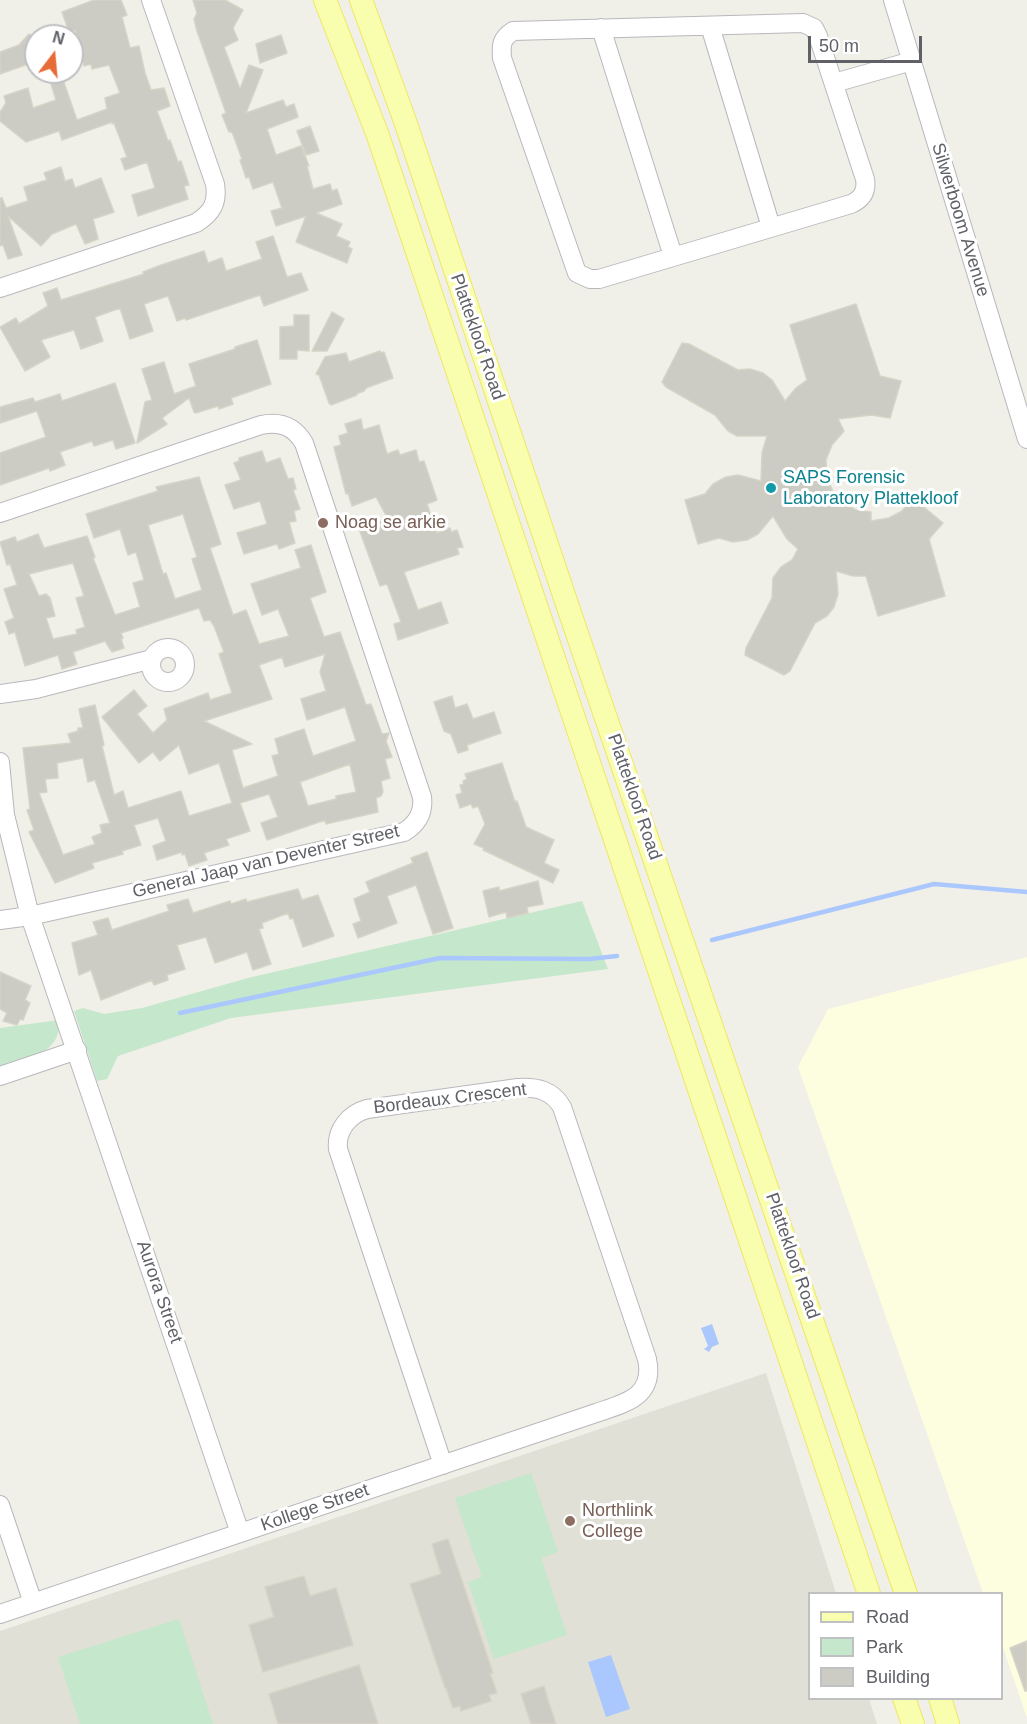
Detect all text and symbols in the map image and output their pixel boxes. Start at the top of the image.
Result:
north arrow [24,24,84,84]
scale bar [811,24,925,62]
text: N [51,28,66,48]
text: 50 m [819,36,859,56]
street label: Silwerboom Avenue [926,140,994,300]
street label: Plattekloof Road [445,271,509,403]
place label: SAPS Forensic Laboratory Plattekloof [783,467,958,510]
marker: SAPS Forensic Laboratory Plattekloof [764,481,778,495]
place label: Noag se arkie [335,512,446,534]
marker: Noag se arkie [316,516,330,530]
street label: Plattekloof Road [602,731,666,863]
street label: General Jaap van Deventer Street [130,821,402,903]
street label: Bordeaux Crescent [372,1079,528,1119]
street label: Plattekloof Road [760,1190,824,1322]
street label: Aurora Street [131,1238,187,1346]
street label: Kollege Street [258,1479,372,1537]
place label: Northlink College [582,1500,653,1543]
marker: Northlink College [563,1514,577,1528]
legend [808,1592,1003,1700]
text: Road [866,1607,909,1627]
text: Park [866,1637,903,1657]
text: Building [866,1667,930,1687]

